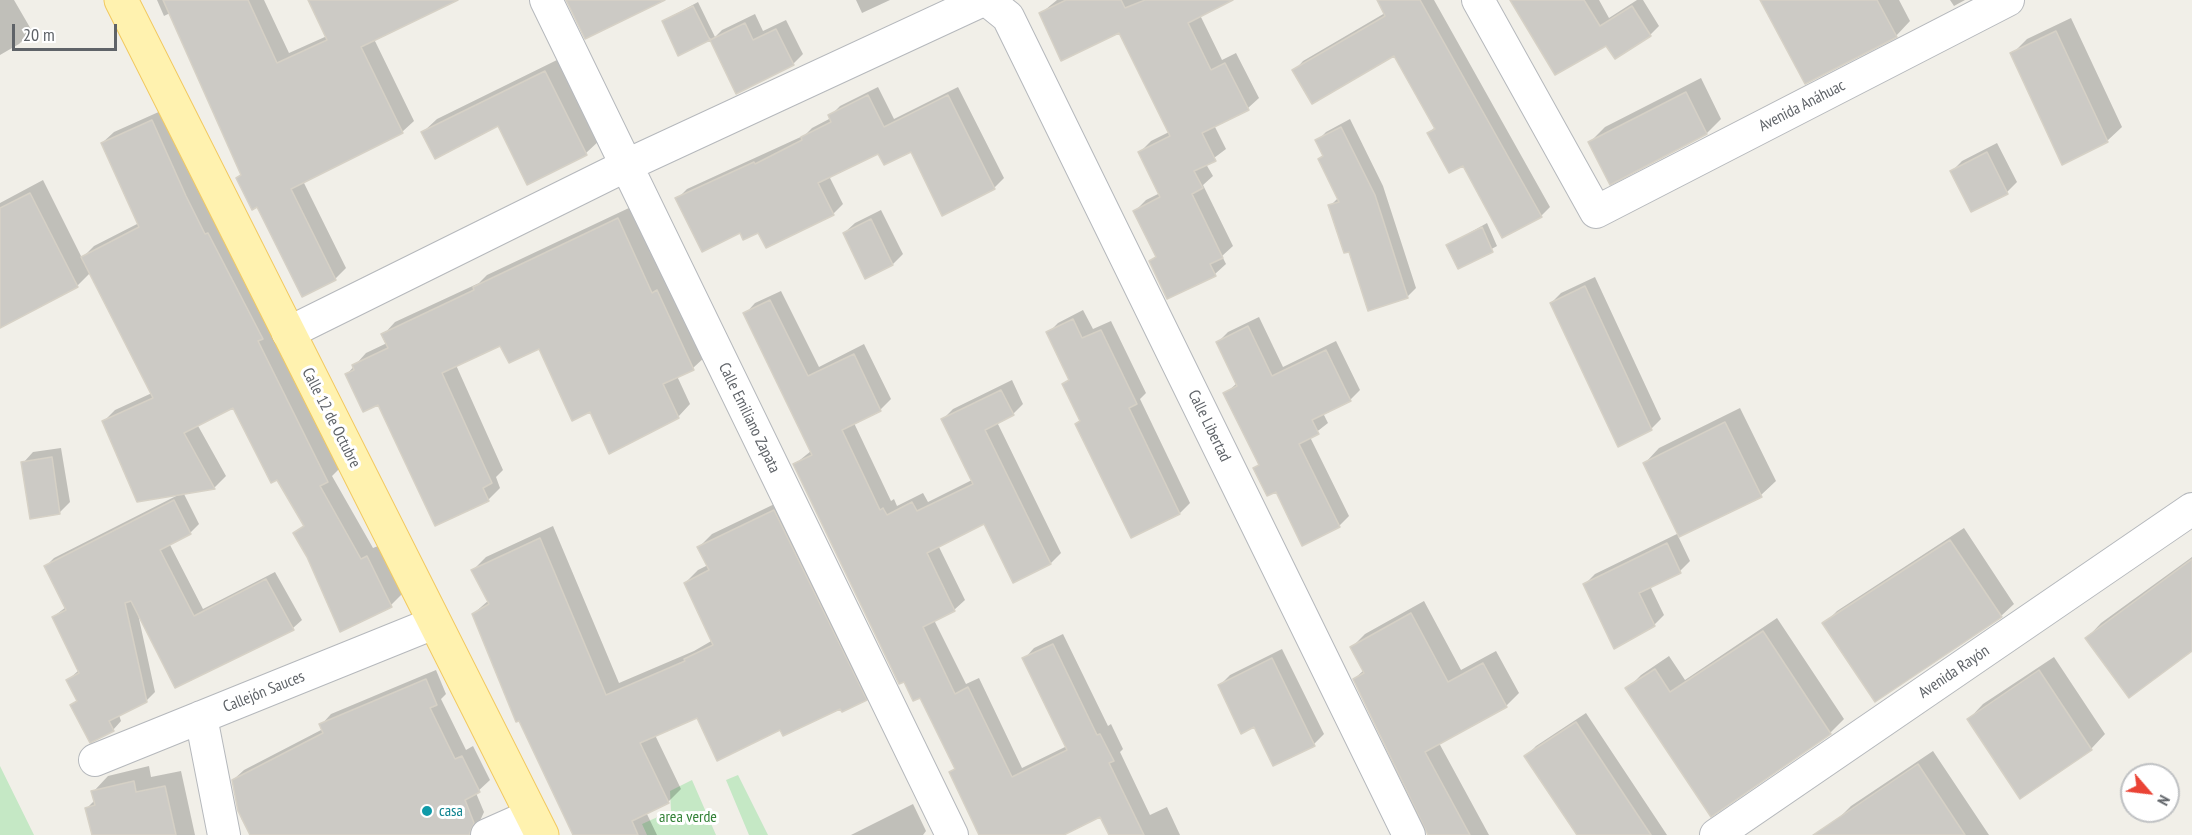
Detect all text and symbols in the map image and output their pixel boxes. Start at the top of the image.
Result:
scale bar [15,12,120,50]
text: 20 m [23,23,55,46]
street label: Avenida Anáhuac [1756,76,1848,136]
street label: Calle Emiliano Zapata [714,360,784,476]
street label: Calle 12 de Octubre [298,365,364,471]
street label: Calle Libertad [1183,387,1235,465]
street label: Avenida Rayón [1915,641,1993,703]
street label: Callejón Sauces [221,667,307,717]
north arrow [2120,763,2180,823]
text: N [2153,792,2175,809]
place label: casa [439,801,463,821]
marker: casa [420,804,434,818]
park label: area verde [659,807,717,827]

